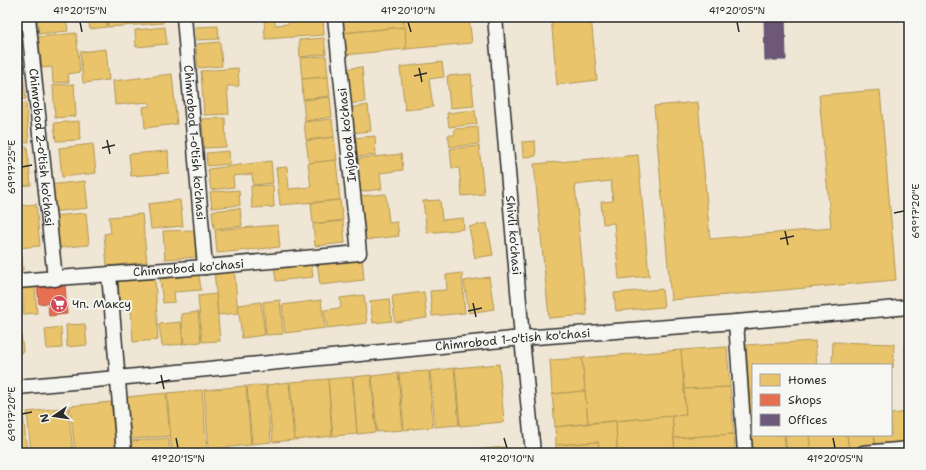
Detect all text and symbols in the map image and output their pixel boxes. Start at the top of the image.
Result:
text: 41°20'15"N [53,4,107,17]
text: 41°20'10"N [381,4,435,17]
text: 41°20'05"N [709,4,765,17]
street label: Chimrobod 1-o'tish ko'chasi [180,64,209,221]
street label: Chimrobod 2-o'tish ko'chasi [25,68,58,227]
street label: Injobod ko'chasi [334,87,360,183]
text: 69°17'25"E [5,140,18,194]
text: 69°17'20"E [909,183,922,239]
street label: Shivli ko'chasi [502,195,525,276]
street label: Chimrobod ko'chasi [132,255,245,280]
supermarket icon: Чп. Максу [49,294,69,314]
place label: Чп. Максу [72,296,131,312]
street label: Chimrobod 1-o'tish ko'chasi [434,325,591,355]
legend [752,364,892,436]
text: Homes [788,372,827,388]
text: 69°17'20"E [5,386,18,442]
text: Shops [788,392,822,408]
north arrow [34,396,74,436]
text: N [36,412,53,424]
text: Offices [788,412,828,428]
text: 41°20'15"N [151,452,205,465]
text: 41°20'10"N [480,452,534,465]
text: 41°20'05"N [807,452,863,465]

